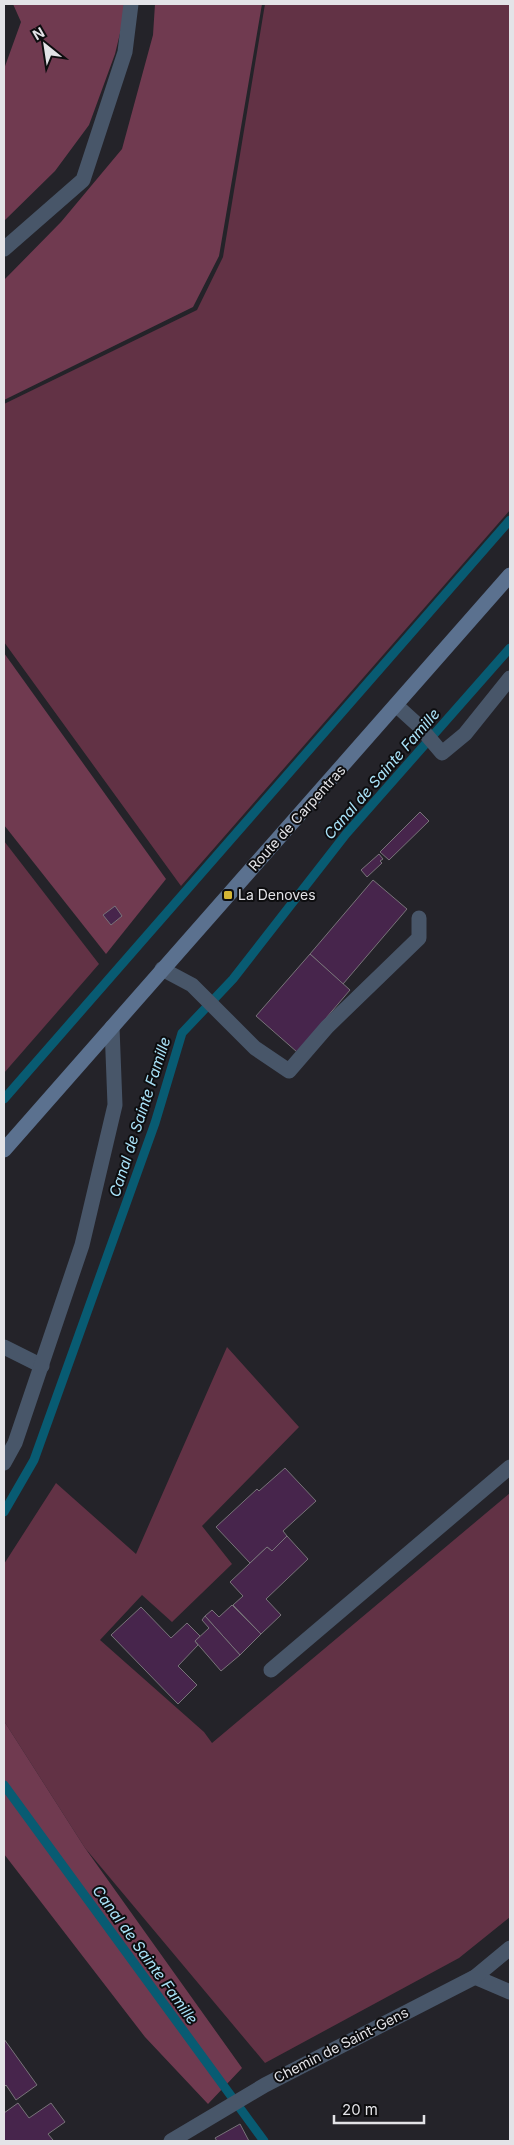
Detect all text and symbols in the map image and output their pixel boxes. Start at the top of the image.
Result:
north arrow [20,20,70,70]
text: N [29,23,47,43]
water label: Canal de Sainte Famille [320,704,444,843]
street label: Route de Carpentras [245,761,349,874]
place label: La Denoves [238,886,316,903]
marker: La Denoves [222,889,234,901]
water label: Canal de Sainte Famille [105,1034,174,1199]
water label: Canal de Sainte Famille [89,1881,202,2028]
street label: Chemin de Saint-Gens [271,2003,411,2086]
scale bar [334,2092,424,2124]
text: 20 m [342,2100,378,2119]

